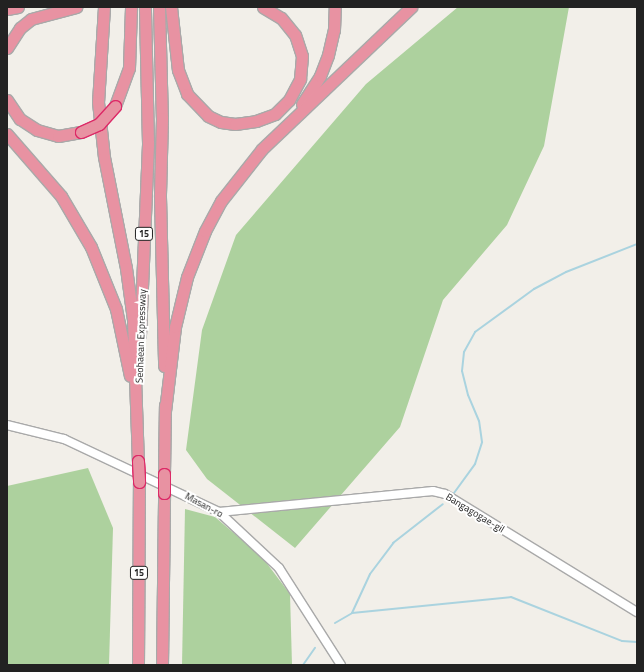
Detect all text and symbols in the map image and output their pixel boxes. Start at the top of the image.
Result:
road number: 15 [134,227,154,241]
street label: Seohaean Expressway [133,289,149,383]
street label: Masan-ro [183,490,225,520]
street label: Bangagogae-gil [443,491,507,535]
road number: 15 [129,566,149,580]

